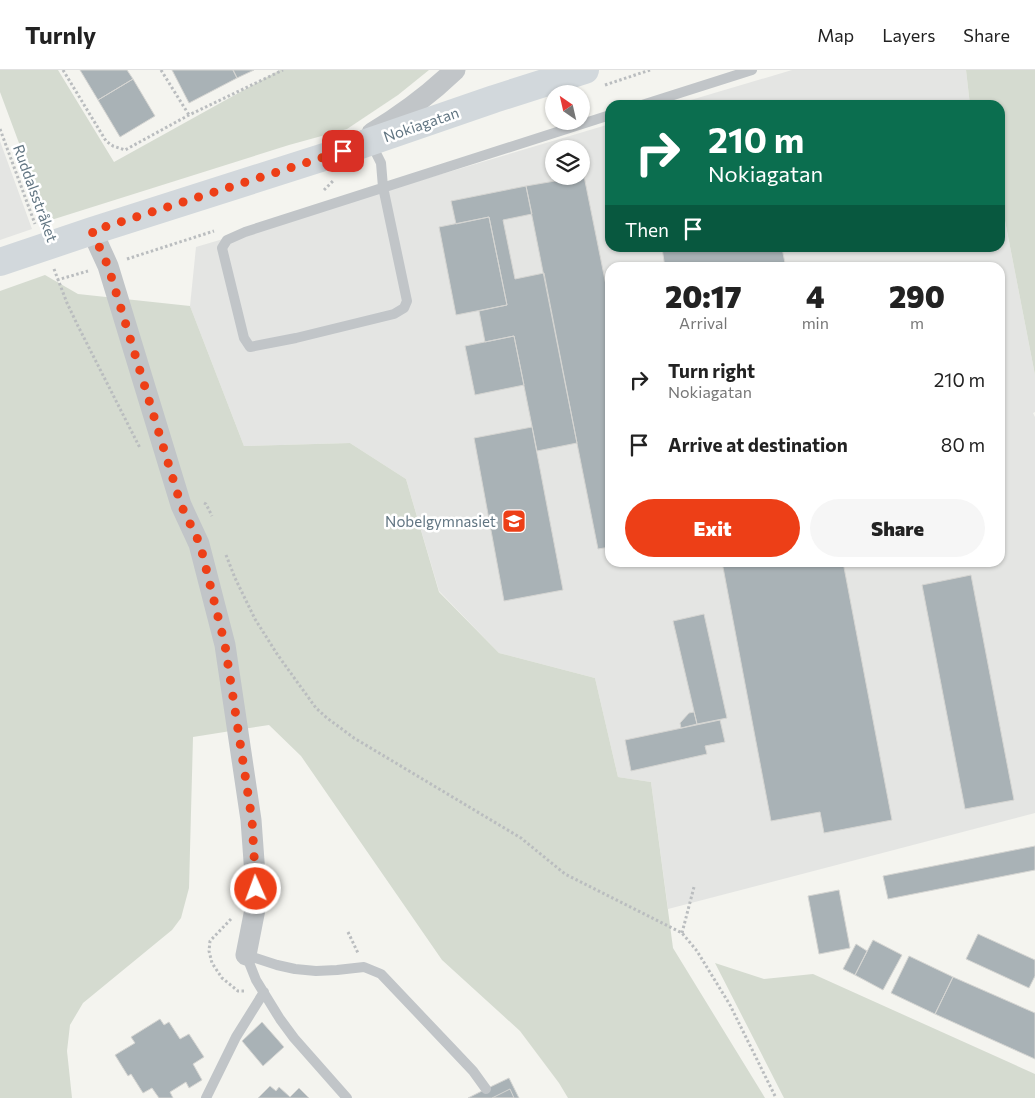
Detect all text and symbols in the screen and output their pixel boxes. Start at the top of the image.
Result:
text: Turnly [25,20,96,49]
text: Map [817,24,854,46]
text: Layers [882,24,935,46]
text: Share [963,24,1010,46]
north arrow [545,85,590,130]
map controls [545,85,590,185]
street label: Nokiagatan [381,103,461,145]
text: 210 m [708,117,804,160]
icon: right [625,120,690,185]
pin [322,130,364,172]
icon: arrive [329,137,357,165]
button: layers [545,140,590,185]
street label: Ruddalsstråket [10,142,62,244]
text: Nokiagatan [708,160,823,187]
icon: arrive [679,215,707,243]
text: Then [625,218,669,241]
text: 20:17 [665,277,742,314]
text: 4 [806,277,825,314]
text: 290 [889,277,945,314]
text: Arrival [679,313,728,332]
text: min [802,313,829,332]
text: m [910,313,924,332]
text: Turn right [668,359,755,382]
icon: right [625,366,653,394]
text: 210 m [934,368,985,391]
text: Nokiagatan [668,382,752,401]
icon: arrive [625,431,653,459]
text: Arrive at destination [668,433,848,456]
text: 80 m [941,433,985,456]
button: Exit [625,499,800,557]
button: Share [810,499,985,557]
school or university icon: Nobelgymnasiet [501,508,527,534]
place label: Nobelgymnasiet [385,512,496,530]
position arrow [229,862,281,914]

